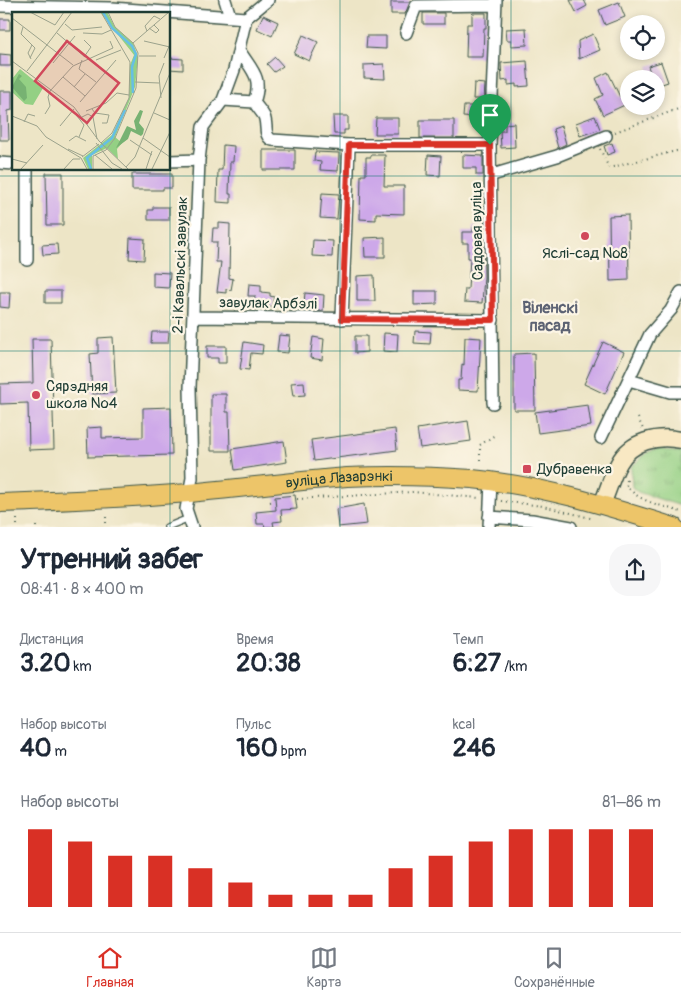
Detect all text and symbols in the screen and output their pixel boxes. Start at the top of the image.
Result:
inset map [12,12,170,170]
map controls [620,15,665,115]
button: locate [620,15,665,60]
button: layers [620,70,665,115]
pin [469,94,511,145]
icon: arrive [476,101,504,129]
street label: Садовая вуліца [467,181,488,280]
street label: 2-і Кавальскі завулак [169,196,192,334]
marker: Яслі-сад №8 [579,230,591,242]
place label: Яслі-сад №8 [542,244,628,263]
street label: завулак Арбэлі [219,293,317,314]
district label: Віленскі пасад [522,298,578,336]
place label: Сярэдняя школа №4 [46,377,118,413]
marker: Сярэдняя школа №4 [30,389,42,401]
place label: Дубравенка [536,460,612,479]
marker: Дубравенка [521,463,533,475]
street label: вуліца Лазарэнкі [285,467,393,493]
text: Утренний забег [20,542,203,577]
button: share [609,544,661,596]
text: 08:41 · 8 × 400 m [20,579,144,599]
text: Дистанция [20,631,84,648]
text: Время [236,631,274,648]
text: Темп [453,631,484,648]
text: 3.20 [20,648,70,679]
text: 20:38 [236,648,301,679]
text: 6:27 [453,648,501,679]
text: km [70,658,92,675]
text: /km [501,658,527,675]
text: Набор высоты [20,716,107,733]
text: Пульс [236,716,272,733]
text: kcal [453,716,475,733]
text: 40 [20,733,52,764]
text: 160 [236,733,278,764]
text: 246 [453,733,496,764]
text: m [52,743,67,760]
text: bpm [278,743,307,760]
text: Набор высоты [20,792,119,812]
text: 81–86 m [602,792,661,812]
tab: Главная [86,944,134,991]
tab: Карта [307,944,341,991]
tab: Сохранённые [514,944,595,991]

